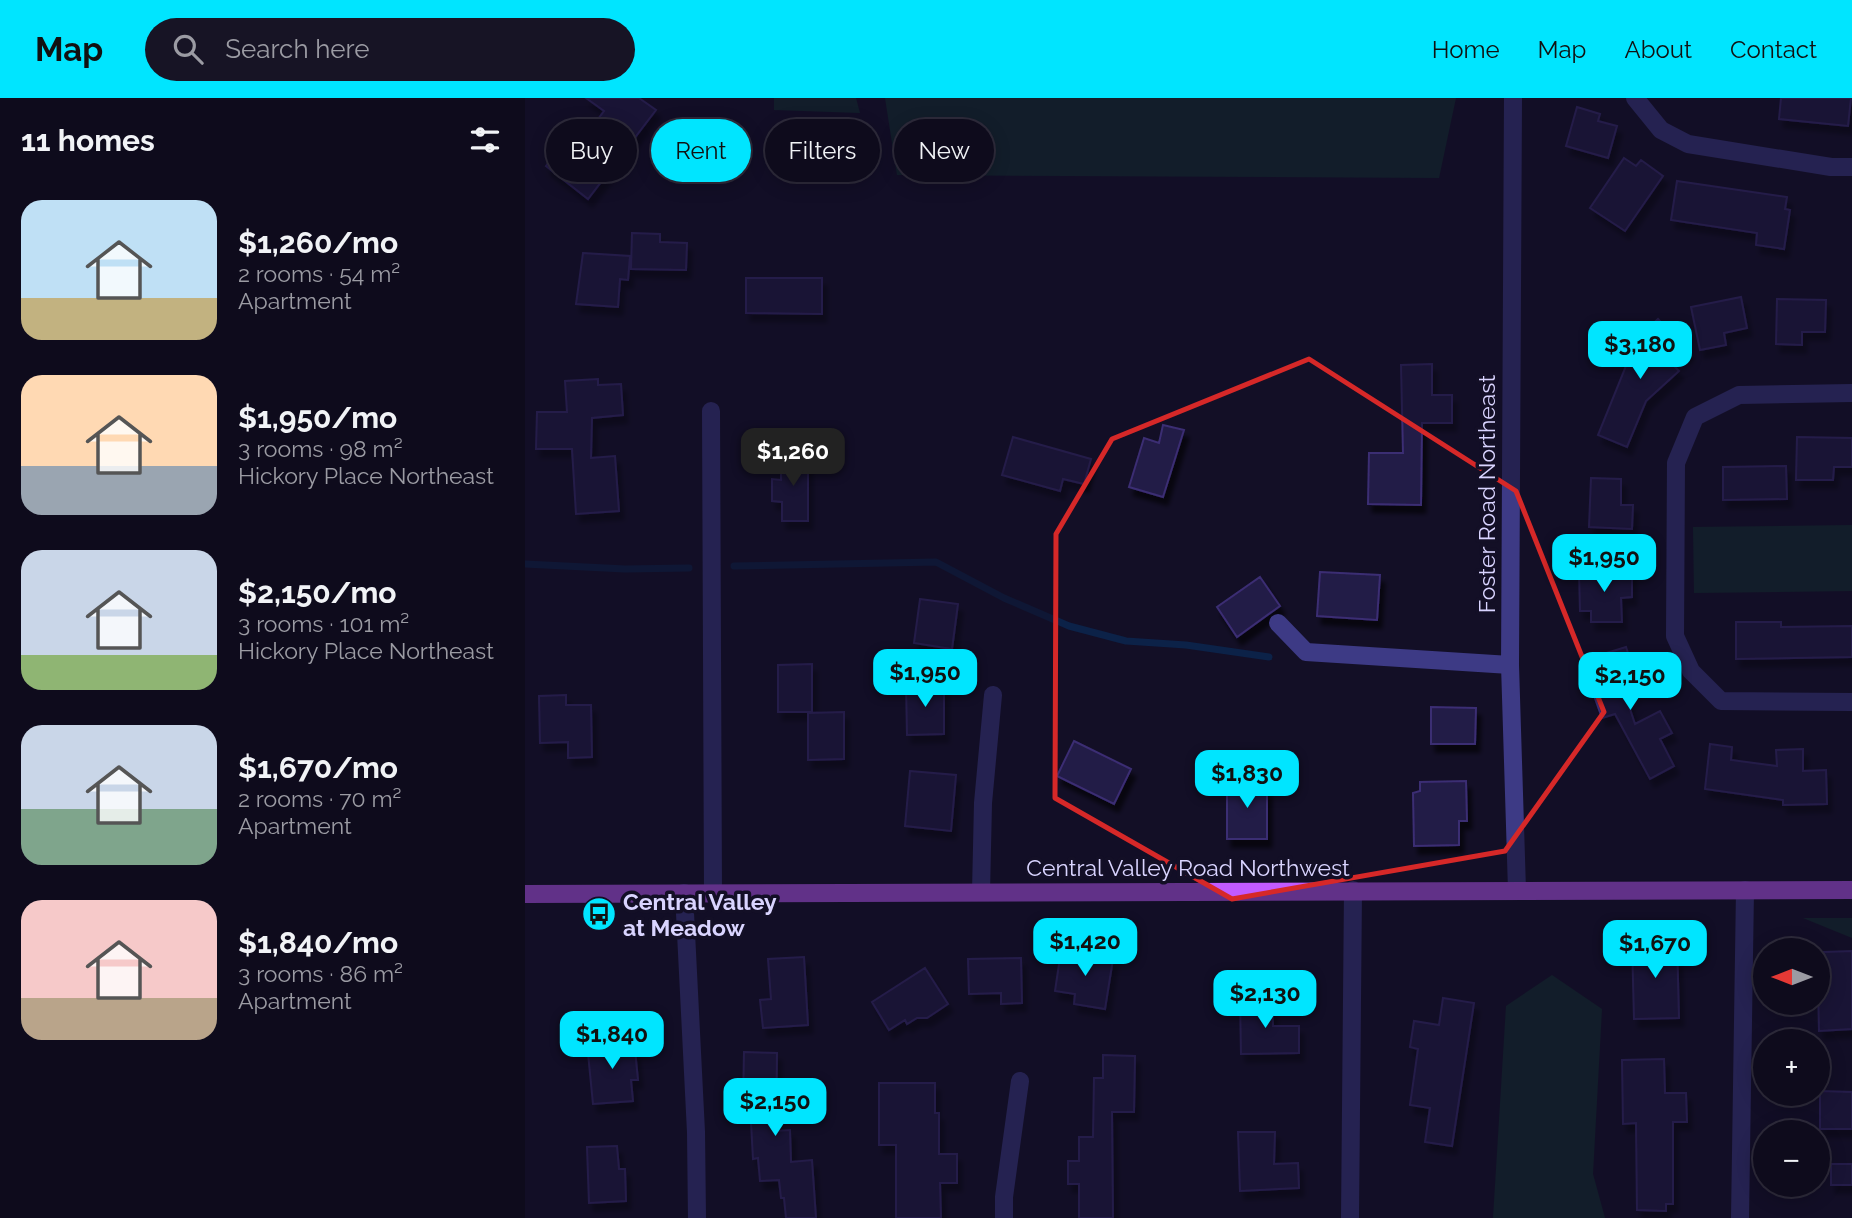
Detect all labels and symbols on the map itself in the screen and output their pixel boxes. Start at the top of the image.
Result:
pin: $3,180 [1583,322,1697,381]
street label: Foster Road Northeast [1473,375,1500,613]
pin: $1,260 [736,428,850,488]
pin: $1,950 [1547,534,1661,594]
pin: $1,950 [868,650,982,709]
pin: $2,150 [1573,652,1687,712]
pin: $1,830 [1190,750,1304,810]
street label: Central Valley Road Northwest [1026,854,1350,881]
place label: Central Valley at Meadow [623,888,777,941]
bus stop icon: Central Valley at Meadow [580,895,618,933]
pin: $1,420 [1028,918,1142,978]
pin: $1,670 [1598,920,1712,980]
north arrow [1753,938,1831,1015]
pin: $2,130 [1208,970,1322,1030]
pin: $1,840 [555,1012,669,1071]
pin: $2,150 [718,1079,832,1138]

